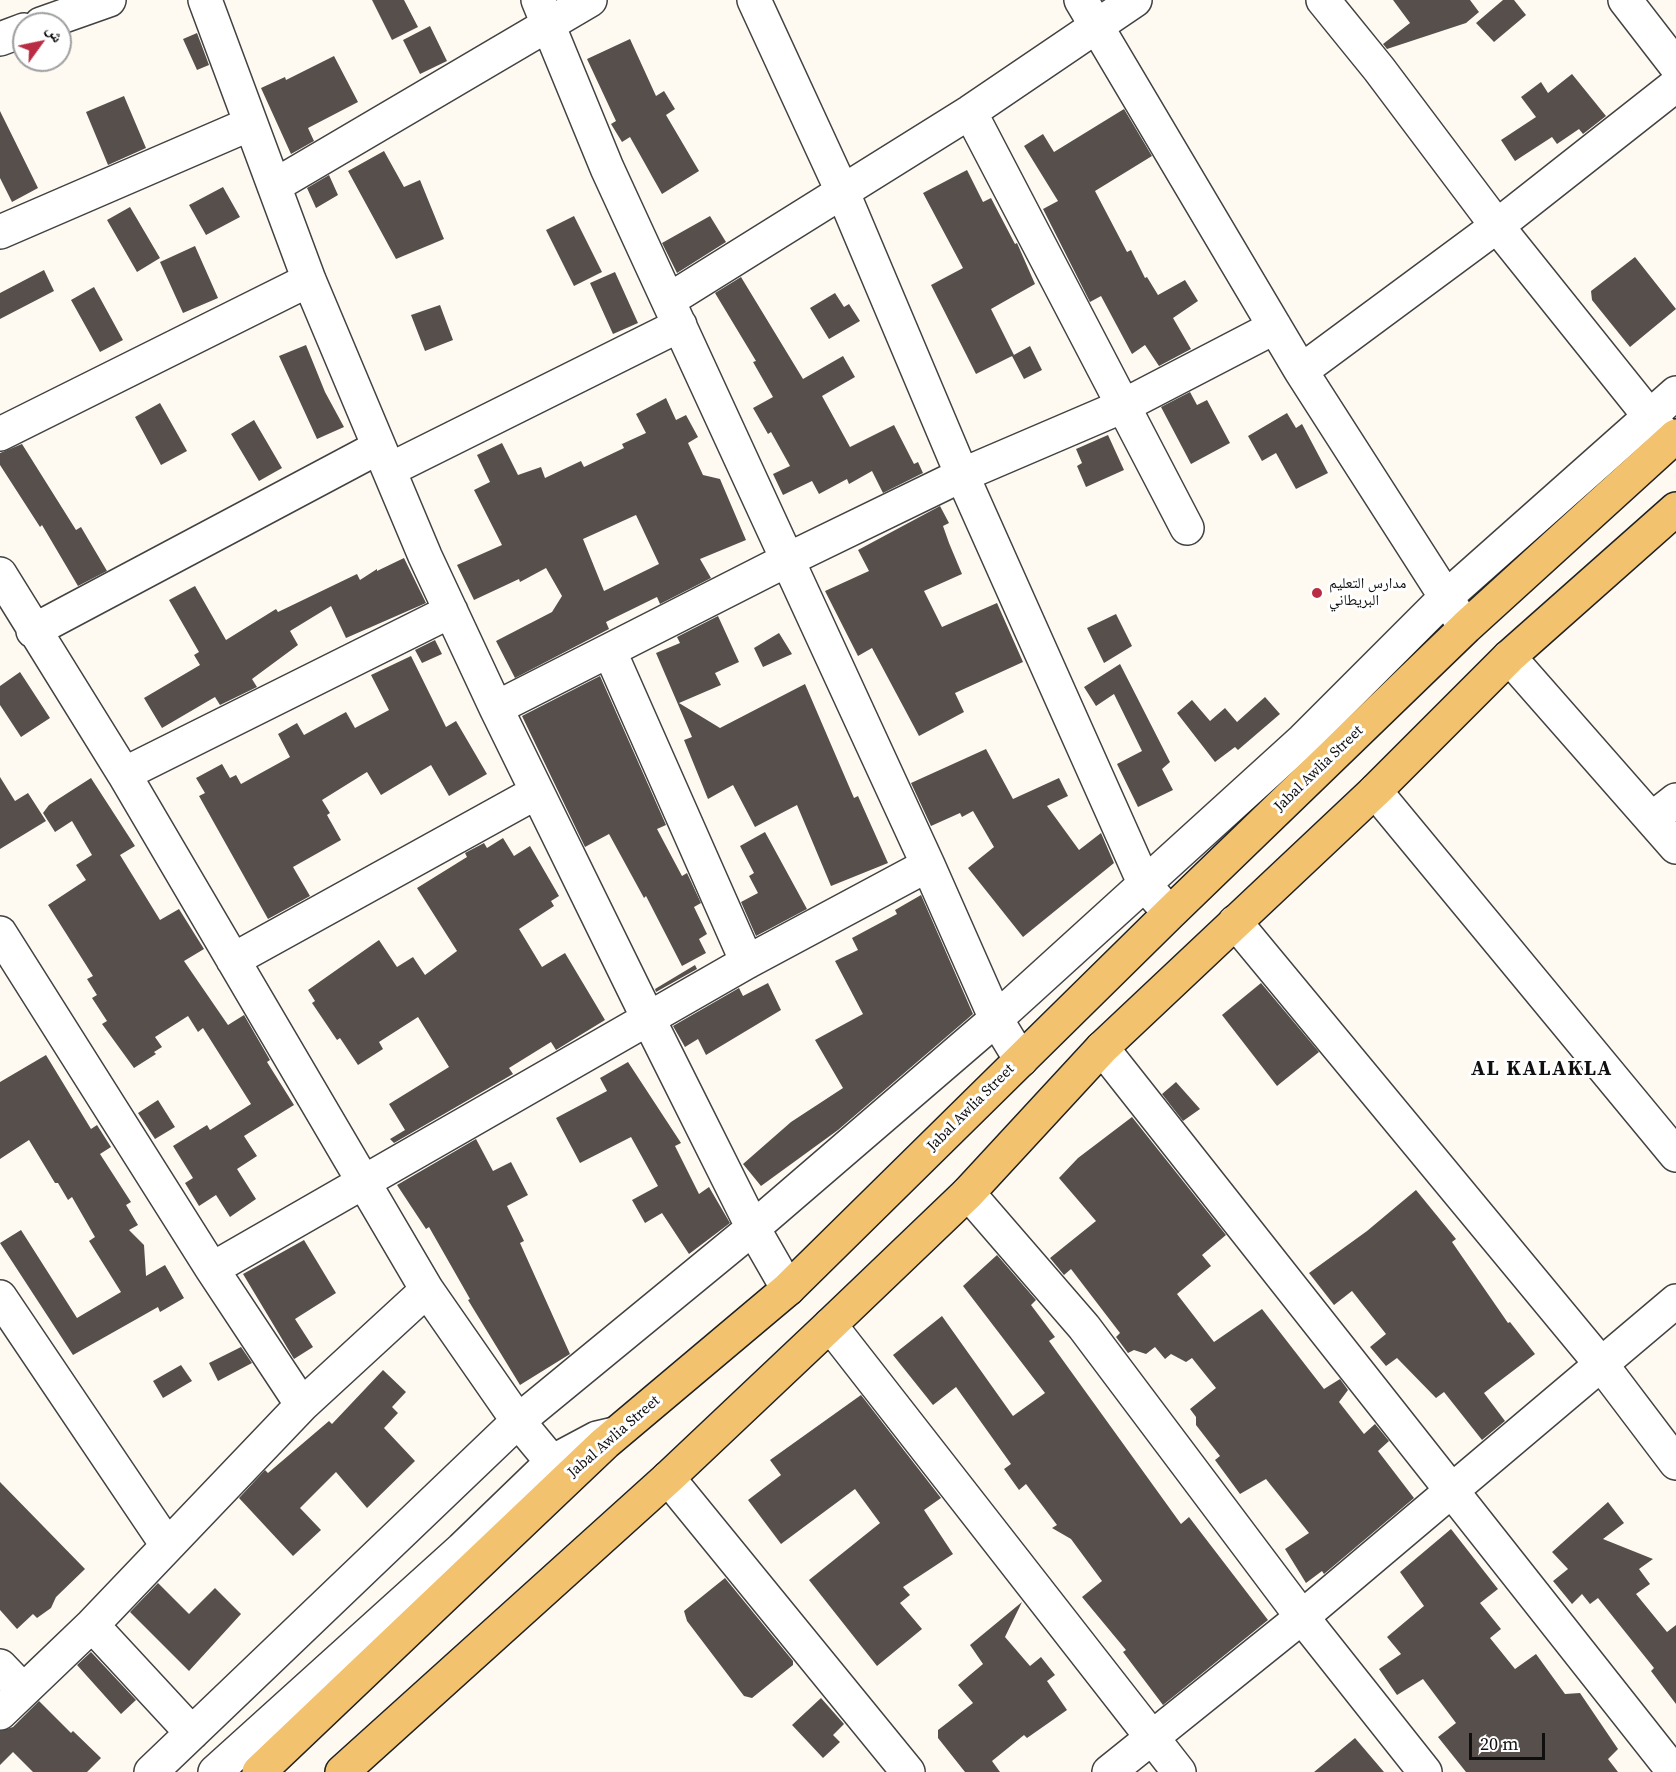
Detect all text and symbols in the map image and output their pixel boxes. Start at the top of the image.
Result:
north arrow [12,12,72,72]
text: ش [42,20,69,46]
place label: مدارس التعليم البريطاني [1329,575,1406,610]
marker: مدارس التعليم البريطاني [1310,586,1324,600]
street label: Jabal Awlia Street [1271,722,1367,816]
district label: AL KALAKLA [1471,1057,1613,1083]
street label: Jabal Awlia Street [924,1061,1018,1155]
street label: Jabal Awlia Street [564,1392,664,1482]
scale bar [1472,1721,1548,1759]
text: 20 m [1480,1731,1518,1756]

